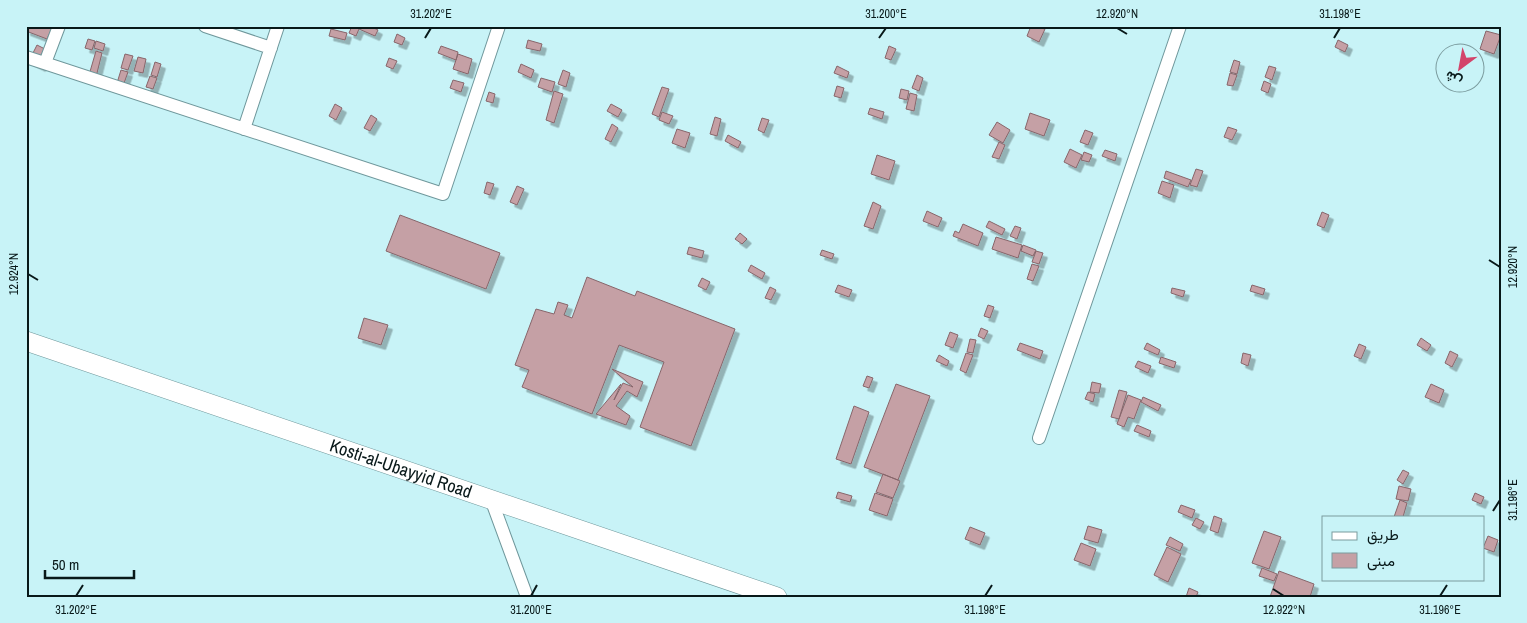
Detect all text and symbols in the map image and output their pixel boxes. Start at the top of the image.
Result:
text: 31.202°E [410,6,452,22]
text: 31.200°E [865,6,907,22]
text: 12.920°N [1096,6,1138,22]
text: 31.198°E [1319,6,1361,22]
north arrow [1434,42,1484,92]
text: ش [1441,67,1465,91]
text: 12.920°N [1505,246,1521,288]
text: 12.924°N [6,253,22,295]
street label: Kosti-al-Ubayyid Road [327,432,475,504]
text: 31.196°E [1505,479,1521,521]
legend [1322,516,1484,580]
text: طريق [1367,524,1399,545]
scale bar [45,548,134,580]
text: مبنى [1367,550,1395,571]
text: 50 m [52,554,79,575]
text: 31.202°E [55,602,97,618]
text: 31.200°E [510,602,552,618]
text: 31.198°E [964,602,1006,618]
text: 12.922°N [1263,602,1305,618]
text: 31.196°E [1419,602,1461,618]

